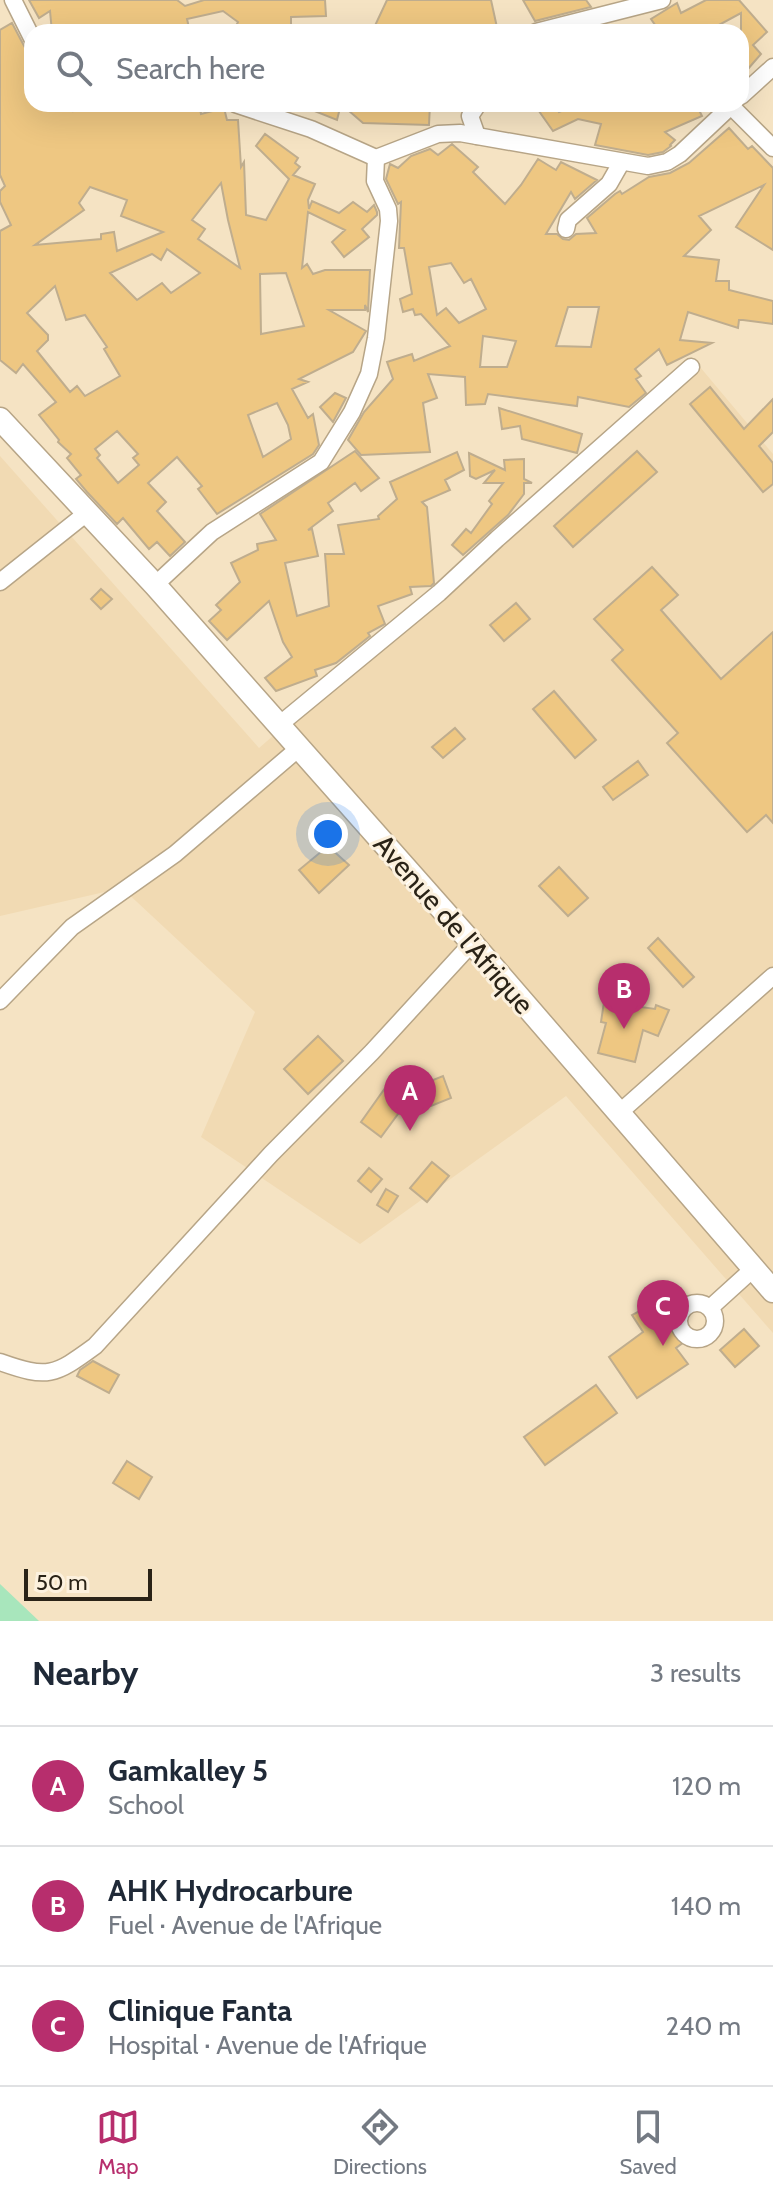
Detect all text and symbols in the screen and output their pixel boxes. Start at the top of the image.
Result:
search box [24,24,749,112]
icon: search [52,46,96,90]
text: Search here [116,50,265,87]
your location [308,814,348,854]
street label: Avenue de l'Afrique [367,827,541,1021]
pin: B [598,963,650,1029]
pin: A [384,1065,436,1131]
pin: C [637,1280,689,1346]
scale bar [24,1565,152,1601]
text: 50 m [36,1569,88,1596]
text: Nearby [32,1652,139,1694]
text: 3 results [650,1657,741,1689]
text: Gamkalley 5 [108,1752,268,1789]
text: A [50,1770,66,1802]
text: 120 m [672,1770,741,1802]
text: School [108,1789,184,1821]
text: AHK Hydrocarbure [108,1872,353,1909]
text: B [50,1890,66,1922]
text: 140 m [671,1890,741,1922]
text: Fuel · Avenue de l'Afrique [108,1909,382,1941]
text: Clinique Fanta [108,1992,292,2029]
text: C [50,2010,66,2042]
text: 240 m [666,2010,741,2042]
text: Hospital · Avenue de l'Afrique [108,2029,427,2061]
tab: Map [96,2105,140,2180]
tab: Directions [333,2105,427,2180]
tab: Saved [620,2105,677,2180]

